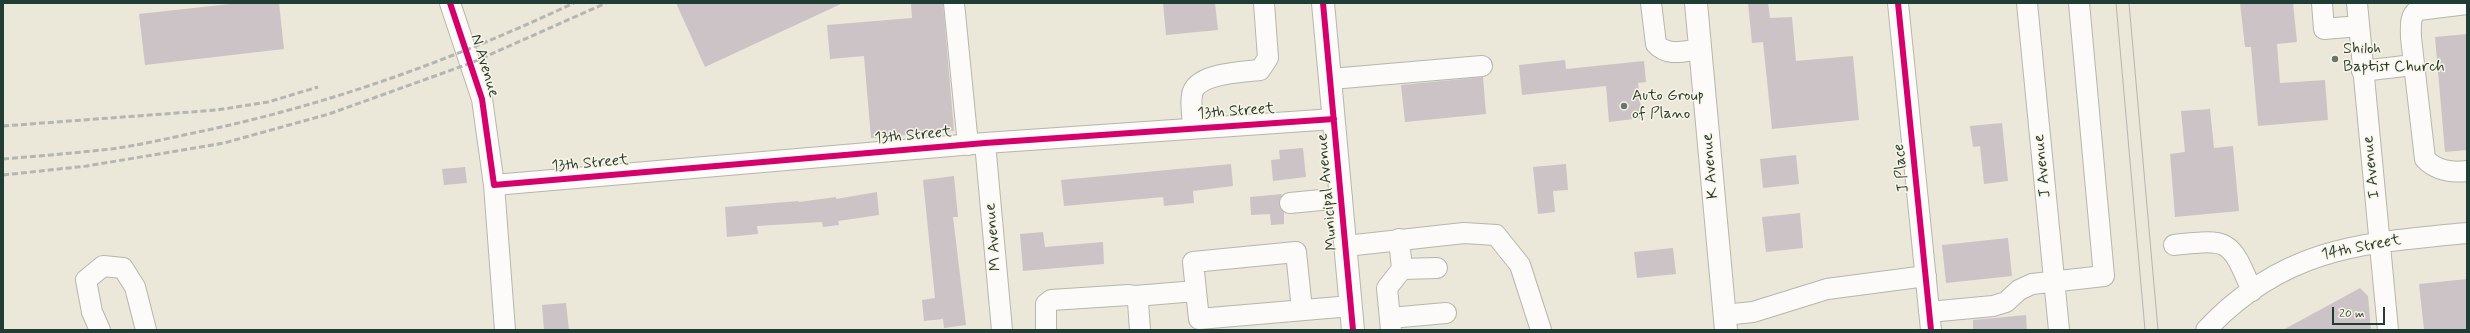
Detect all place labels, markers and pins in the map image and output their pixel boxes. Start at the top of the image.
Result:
place label: Shiloh Baptist Church [2343,40,2445,78]
marker: Shiloh Baptist Church [2330,54,2340,64]
place label: Auto Group of Plano [1632,87,1704,125]
marker: Auto Group of Plano [1619,101,1629,111]

